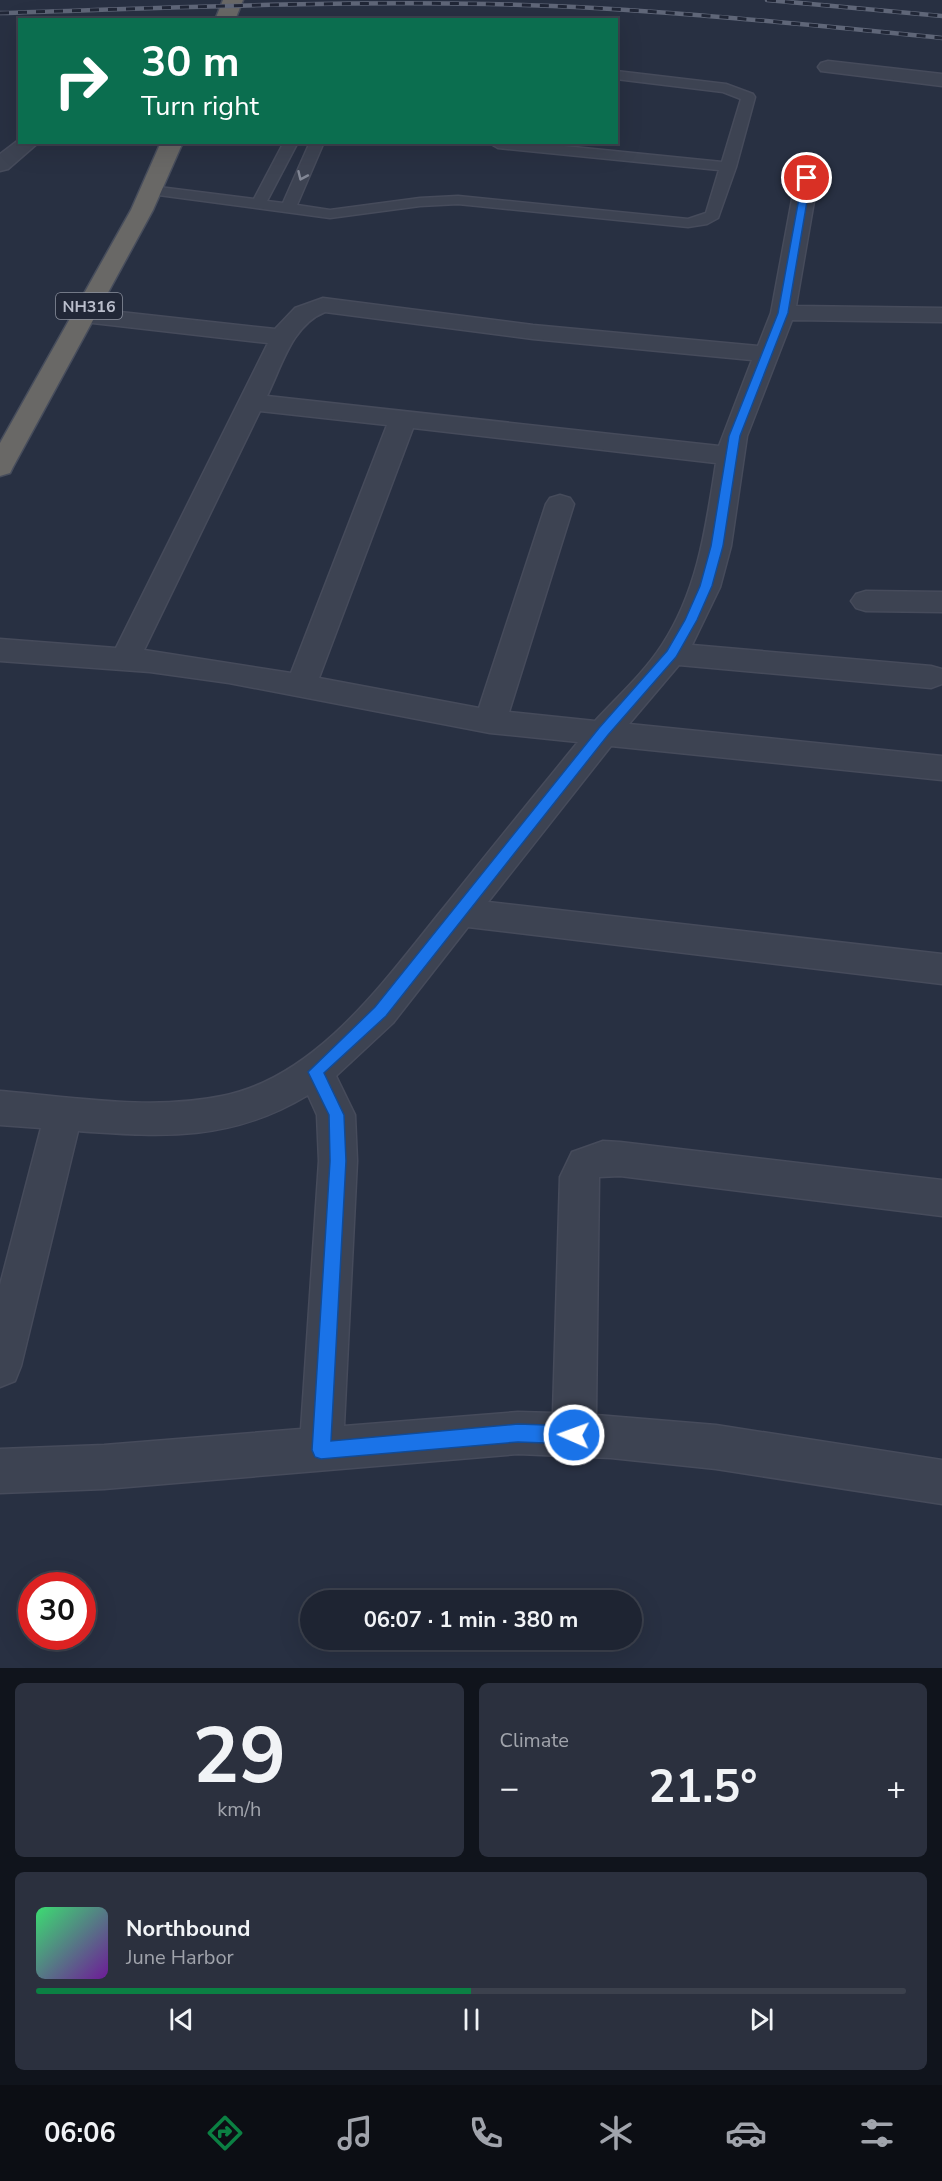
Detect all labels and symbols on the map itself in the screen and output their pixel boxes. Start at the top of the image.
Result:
pin [781,152,832,203]
one-way arrow [298,169,310,180]
road number: NH316 [56,293,122,319]
position arrow [542,1403,606,1467]
speed limit sign: 30 [18,1572,96,1650]

